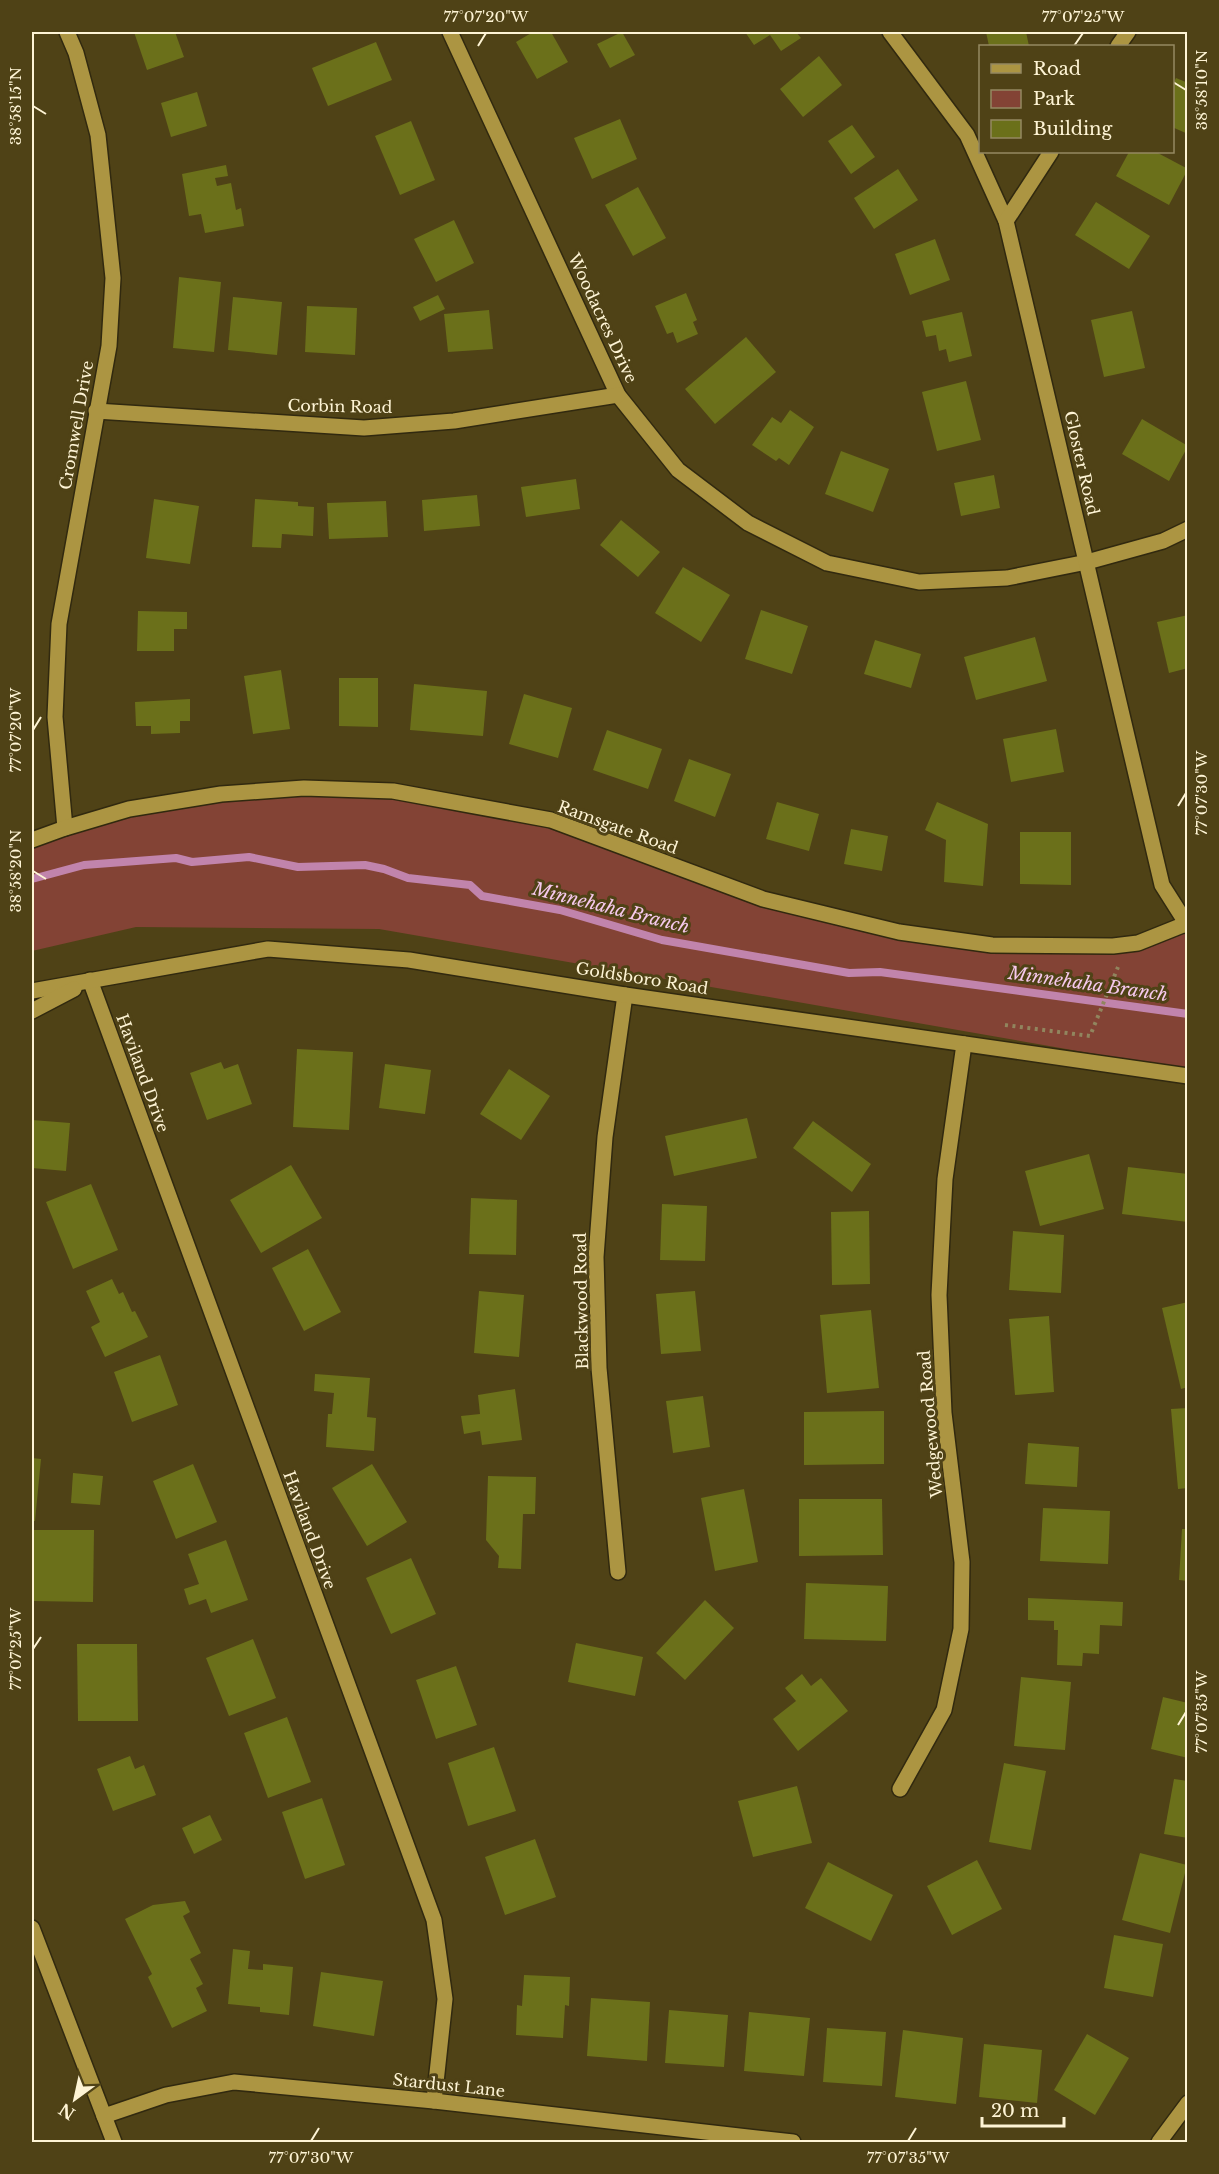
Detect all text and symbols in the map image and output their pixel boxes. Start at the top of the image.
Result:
text: 77°07'20"W [444,7,529,26]
text: 77°07'25"W [1042,7,1125,26]
legend [979,45,1174,153]
text: 38°58'10"N [1192,50,1211,130]
text: Road [1033,58,1081,80]
text: 38°58'15"N [6,67,25,145]
text: Park [1033,88,1075,110]
text: Building [1033,118,1112,140]
street label: Woodacres Drive [564,249,642,386]
street label: Cromwell Drive [55,359,97,491]
street label: Corbin Road [287,395,393,417]
street label: Gloster Road [1060,409,1104,517]
text: 77°07'20"W [6,687,25,772]
text: 77°07'30"W [1192,750,1211,835]
street label: Ramsgate Road [555,796,681,858]
text: 38°58'20"N [6,829,25,913]
water label: Minnehaha Branch [529,878,692,938]
street label: Goldsboro Road [574,958,710,998]
water label: Minnehaha Branch [1006,962,1169,1006]
street label: Haviland Drive [112,1011,174,1135]
street label: Blackwood Road [570,1232,592,1370]
street label: Wedgewood Road [914,1349,947,1500]
street label: Haviland Drive [279,1468,341,1592]
text: 77°07'25"W [6,1607,25,1690]
text: 77°07'35"W [1192,1670,1211,1753]
north arrow [45,2069,105,2129]
street label: Stardust Lane [392,2069,506,2101]
scale bar [982,2090,1064,2128]
text: N [55,2099,79,2124]
text: 20 m [991,2100,1039,2122]
text: 77°07'30"W [269,2148,354,2167]
text: 77°07'35"W [867,2148,950,2167]

